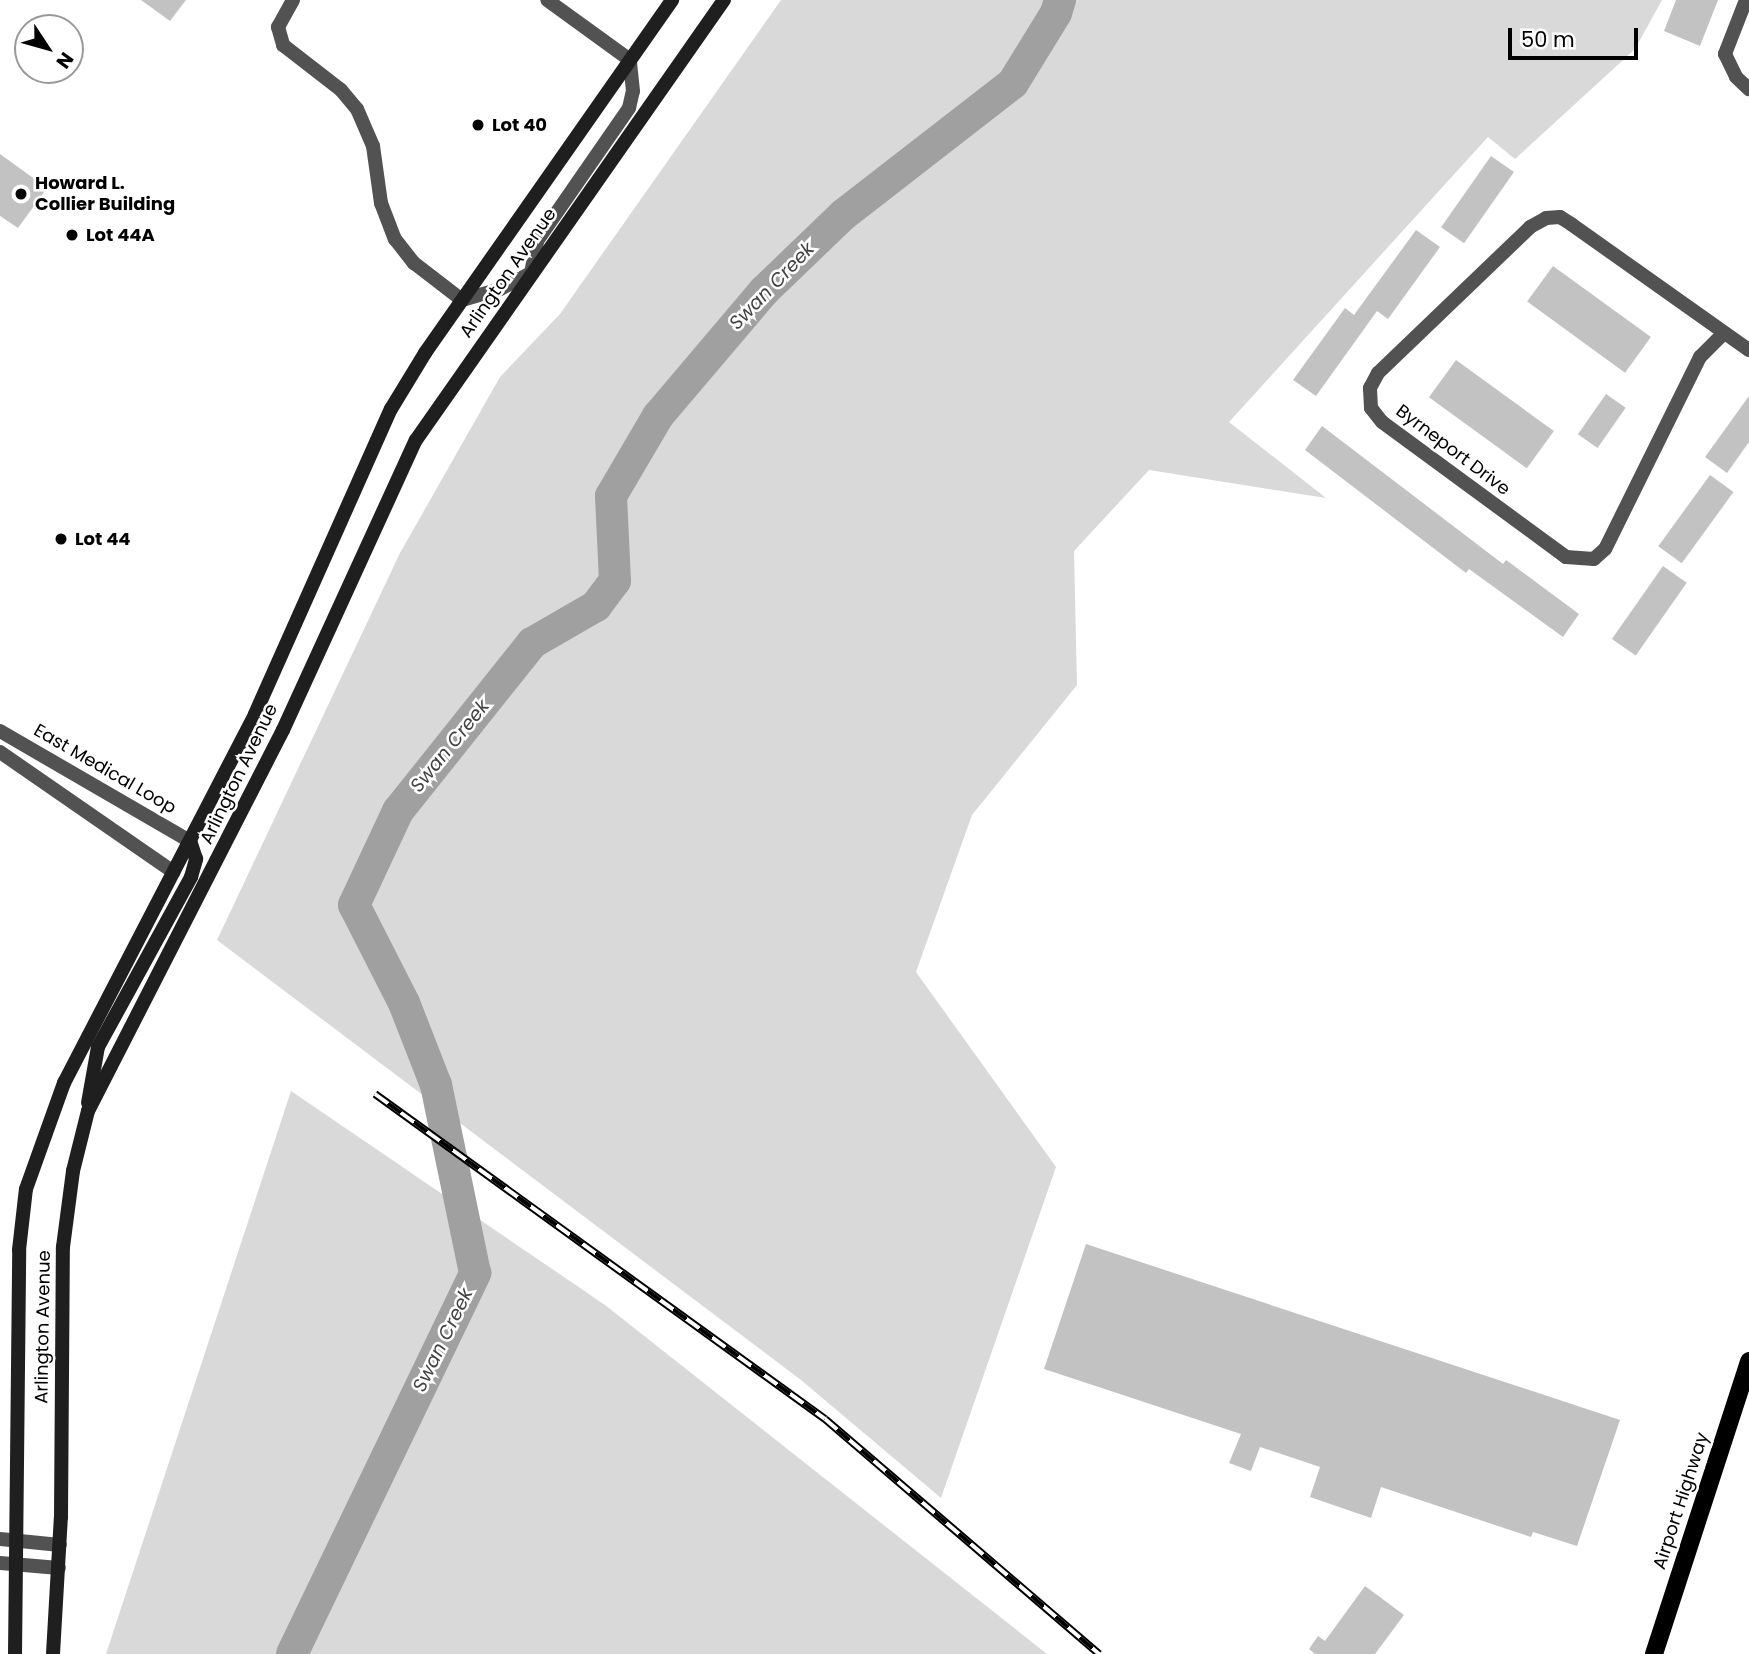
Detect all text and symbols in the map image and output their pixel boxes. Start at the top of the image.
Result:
north arrow [14,14,84,84]
scale bar [1511,14,1640,58]
text: 50 m [1521,25,1575,54]
text: N [50,47,80,74]
place label: Lot 40 [492,114,547,136]
marker: Lot 40 [470,117,486,133]
place label: Howard L. Collier Building [35,173,175,216]
marker: Howard L. Collier Building [13,186,29,202]
street label: Arlington Avenue [455,204,561,342]
place label: Lot 44A [86,224,155,246]
marker: Lot 44A [64,227,80,243]
water label: Swan Creek [725,238,819,334]
street label: Byrneport Drive [1392,400,1514,500]
place label: Lot 44 [75,528,131,550]
marker: Lot 44 [53,531,69,547]
water label: Swan Creek [406,695,494,797]
street label: Arlington Avenue [196,700,282,848]
street label: East Medical Loop [30,719,180,819]
street label: Arlington Avenue [31,1250,55,1404]
water label: Swan Creek [408,1284,478,1396]
street label: Airport Highway [1649,1430,1713,1572]

